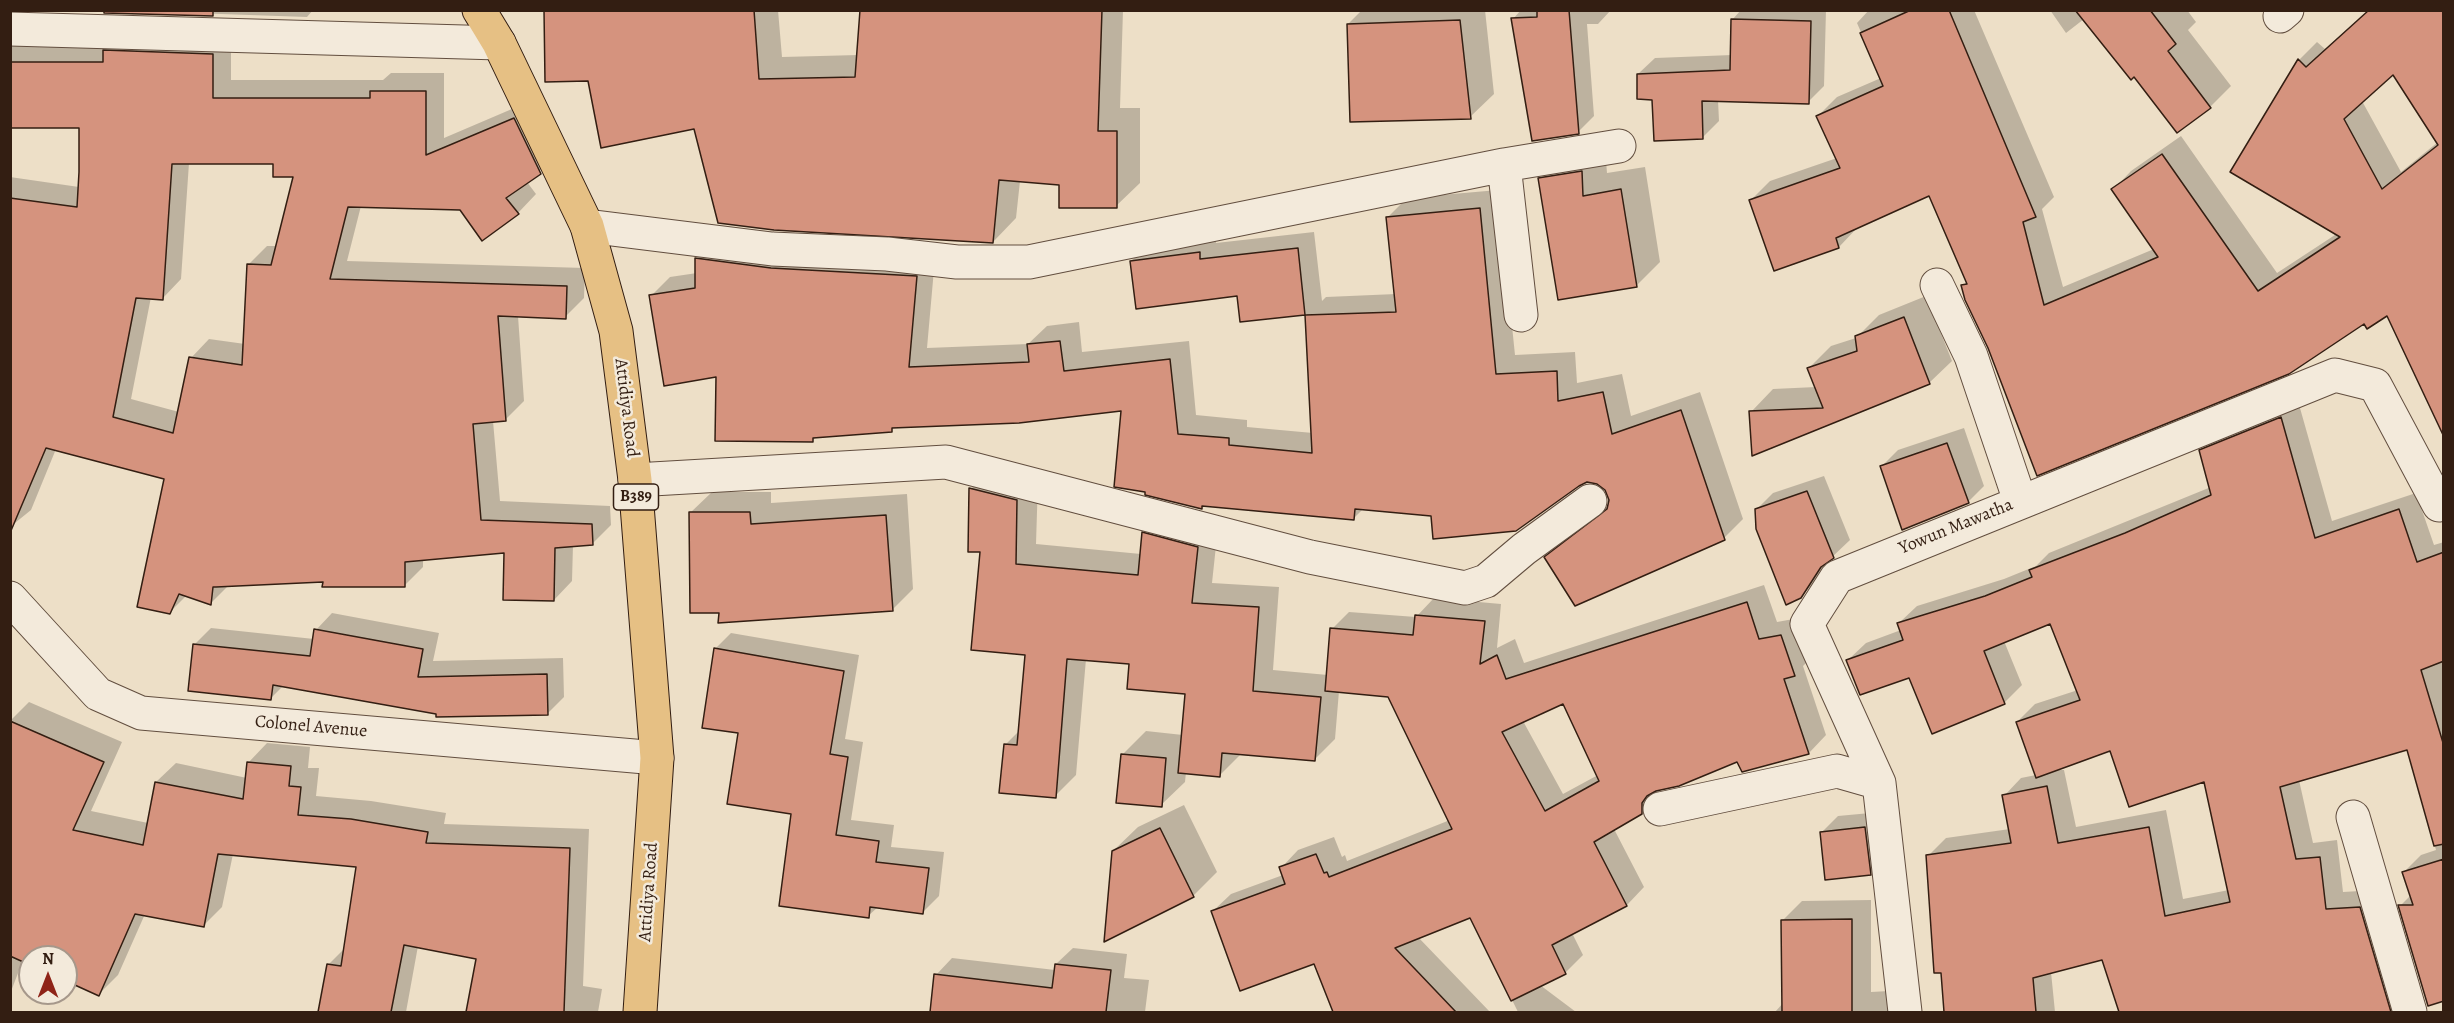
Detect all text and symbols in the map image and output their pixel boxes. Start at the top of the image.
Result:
street label: Attidiya Road [609,357,643,459]
road number: B389 [614,484,658,510]
street label: Yowun Mawatha [1896,494,2016,560]
street label: Colonel Avenue [254,711,368,743]
street label: Attidiya Road [635,842,663,942]
north arrow [18,945,78,1005]
text: N [42,948,54,970]

